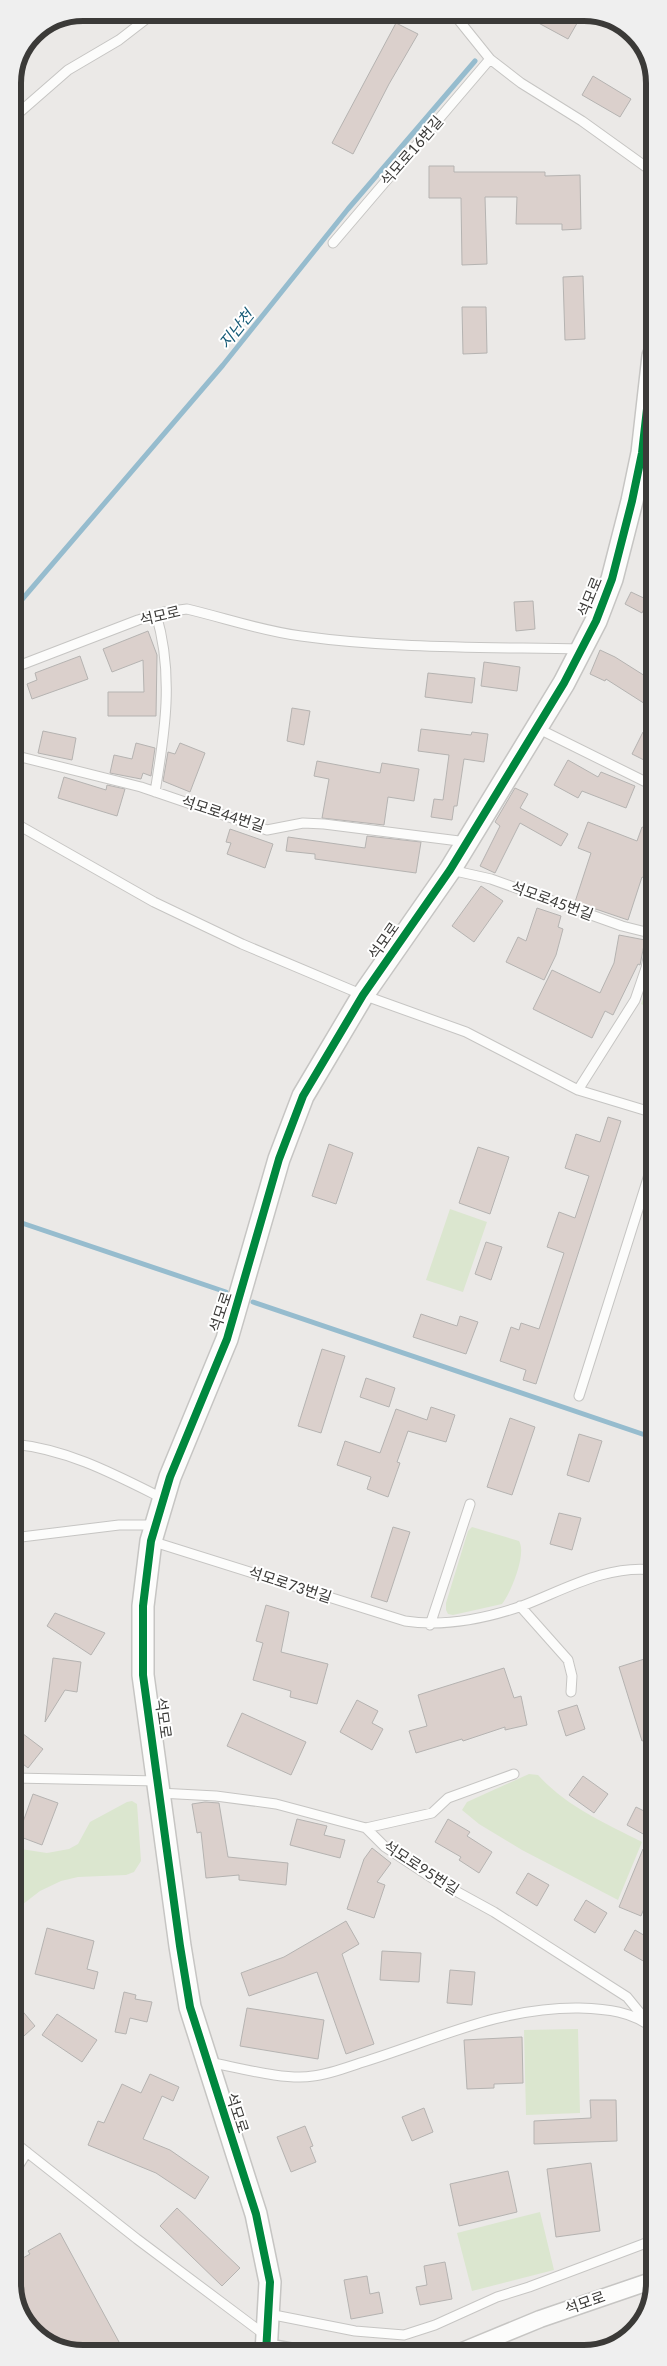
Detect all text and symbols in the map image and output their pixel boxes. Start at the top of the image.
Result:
street label: 석모로16번길 [376,112,446,189]
water label: 지난천 [214,304,258,352]
street label: 석모로 [573,574,605,619]
street label: 석모로 [138,602,182,628]
street label: 석모로44번길 [179,791,267,835]
street label: 석모로45번길 [509,877,596,923]
street label: 석모로 [364,918,402,963]
street label: 석모로 [205,1289,235,1334]
street label: 석모로73번길 [246,1562,334,1606]
street label: 석모로 [152,1696,176,1740]
street label: 석모로95번길 [380,1836,463,1898]
street label: 석모로 [223,2090,253,2135]
street label: 석모로 [562,2287,607,2317]

